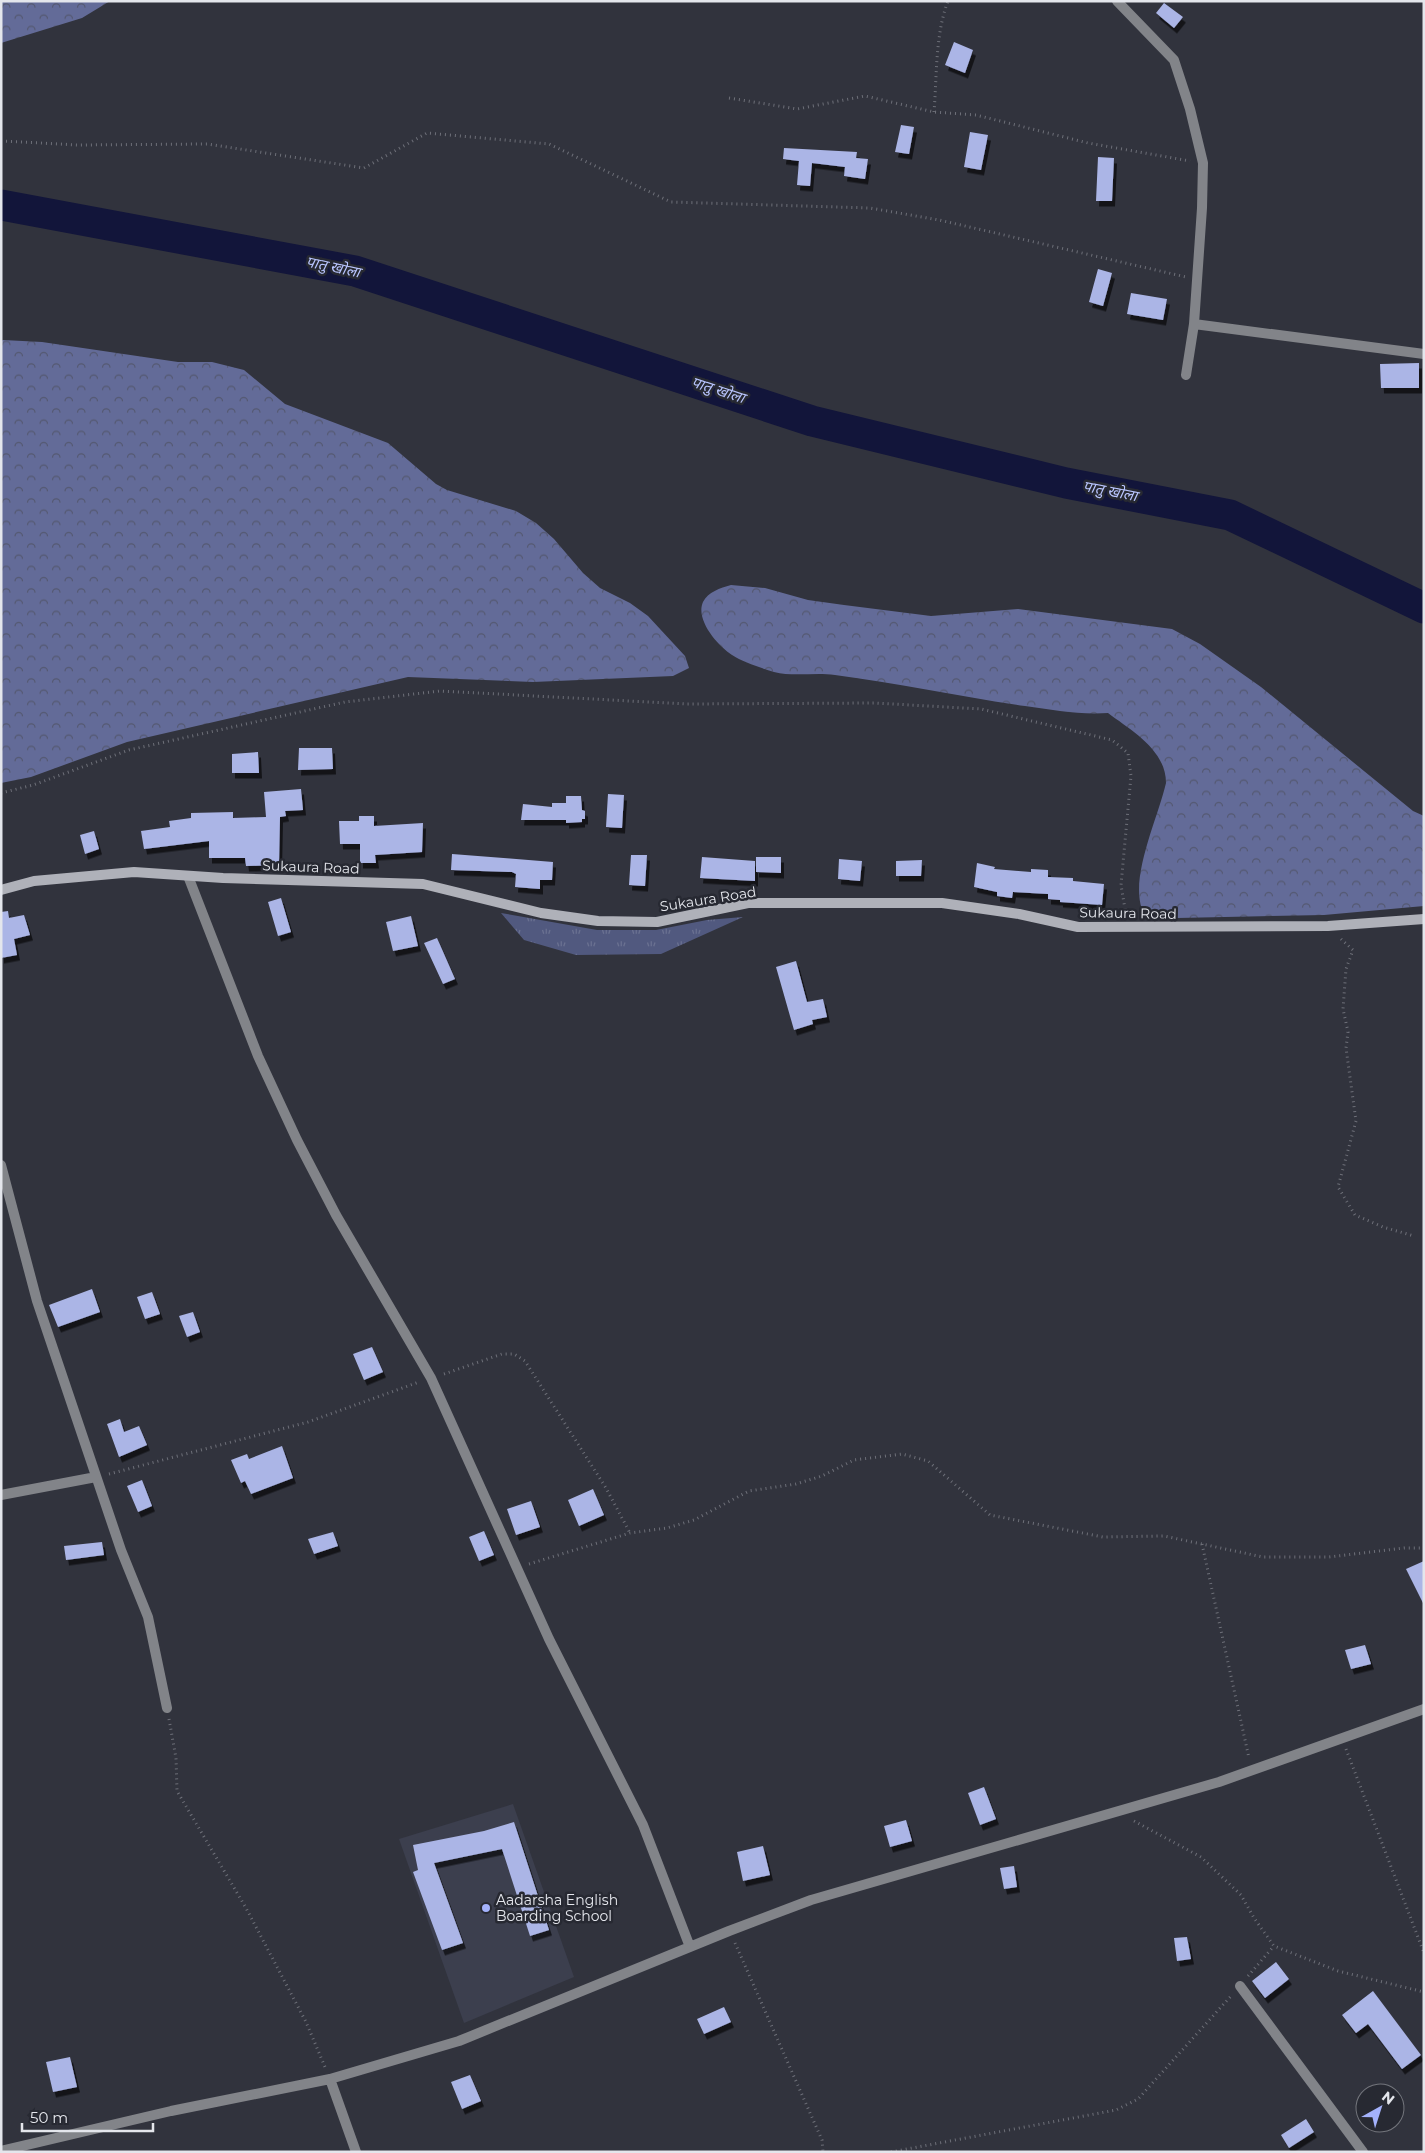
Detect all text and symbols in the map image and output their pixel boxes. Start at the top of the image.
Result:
water label: पातु खोला [304,251,365,283]
water label: पातु खोला [689,372,750,409]
water label: पातु खोला [1081,476,1142,507]
street label: Sukaura Road [262,856,360,878]
street label: Sukaura Road [658,882,758,916]
street label: Sukaura Road [1079,903,1177,923]
place label: Aadarsha English Boarding School [496,1891,618,1925]
marker: Aadarsha English Boarding School [480,1902,492,1914]
north arrow [1355,2083,1405,2133]
text: N [1378,2087,1398,2108]
scale bar [22,2100,154,2132]
text: 50 m [30,2108,68,2127]

